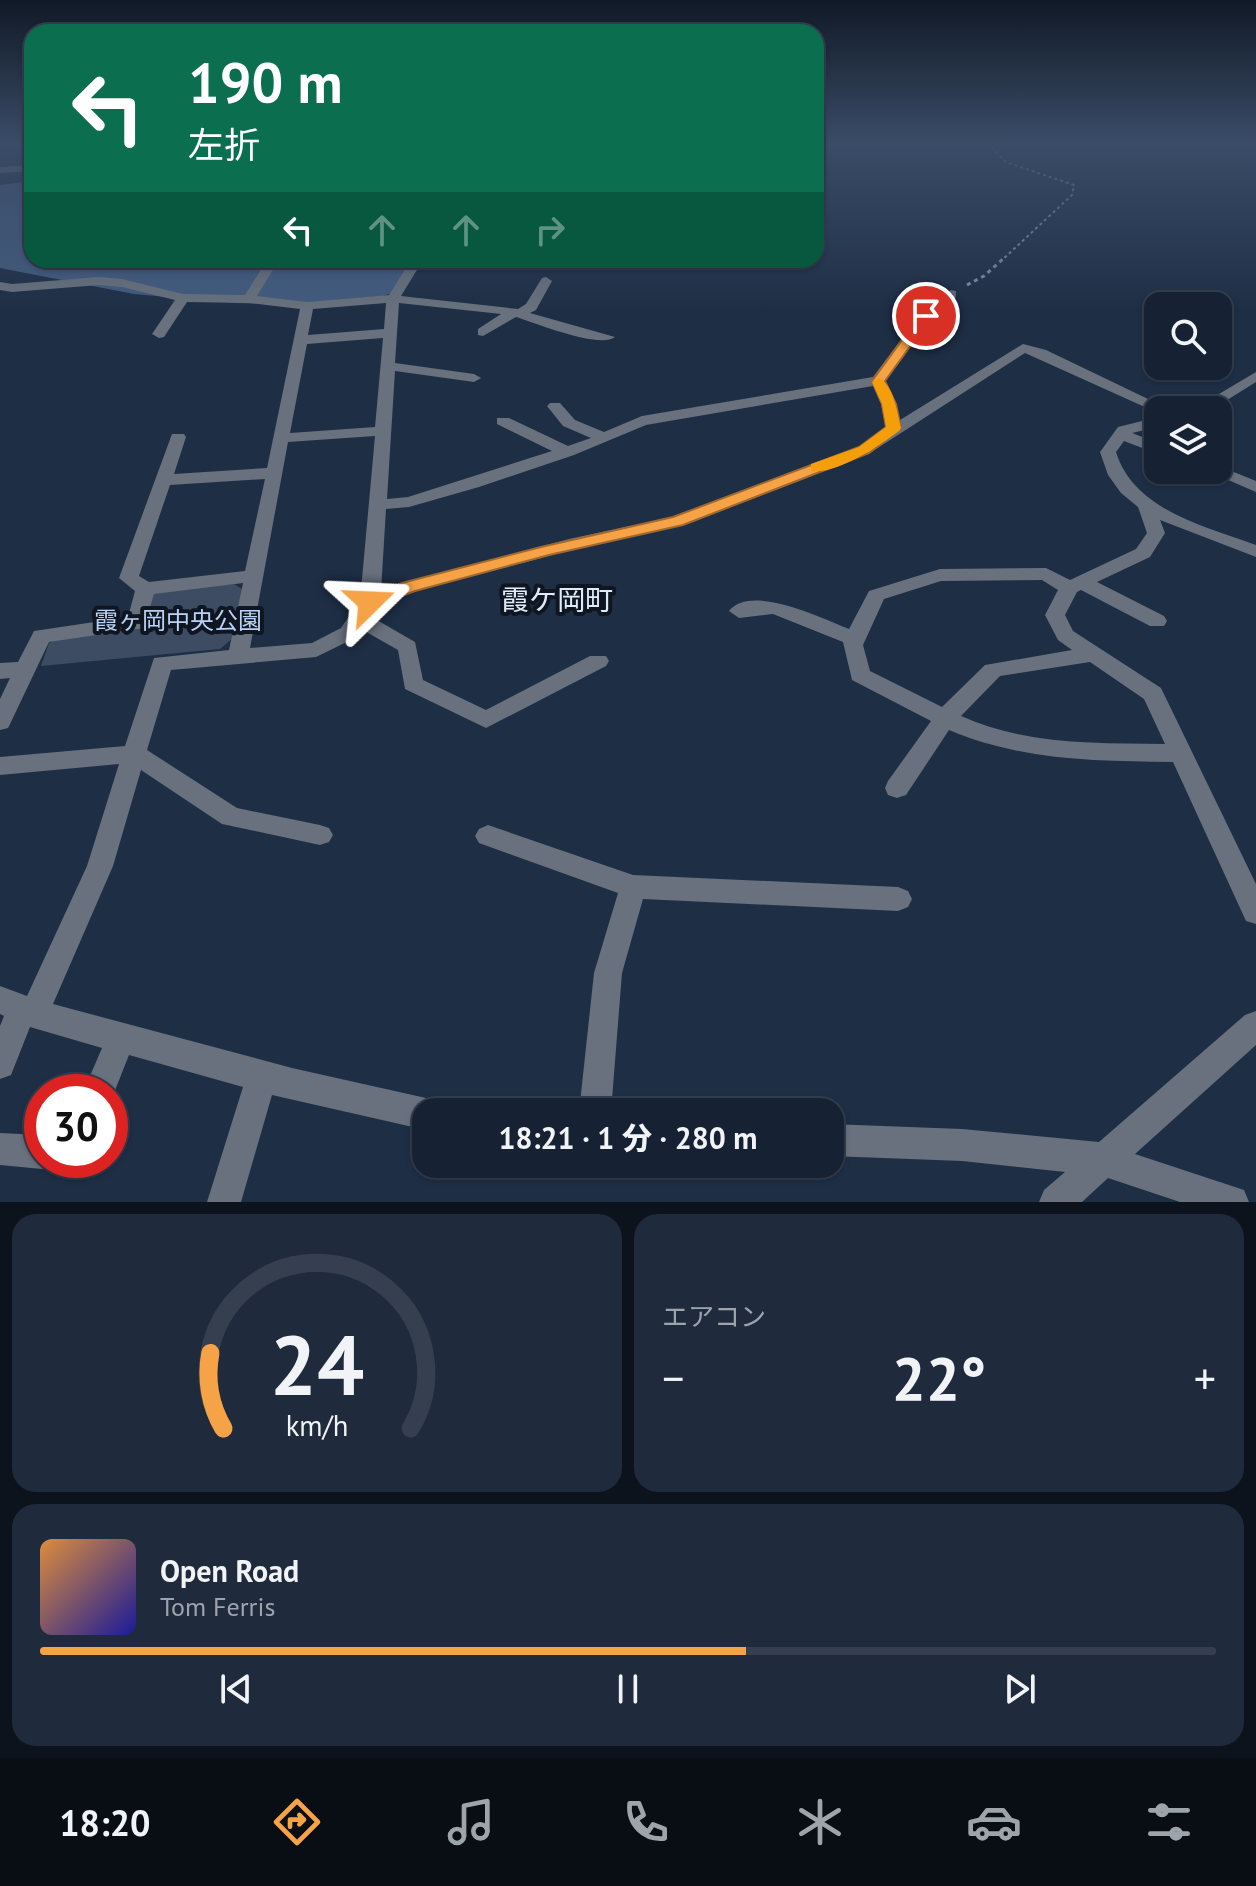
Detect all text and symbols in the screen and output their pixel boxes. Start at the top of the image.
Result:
text: 190 m [188,46,343,118]
icon: left [56,56,160,160]
text: 左折 [188,121,260,168]
icon: left [276,208,320,252]
icon: ahead [360,208,404,252]
icon: ahead [444,208,488,252]
icon: right [528,208,572,252]
pin [892,282,960,350]
map controls [1144,292,1232,484]
button: search [1144,292,1232,380]
icon: arrive [904,294,948,338]
button: layers [1144,396,1232,484]
position arrow [328,560,412,644]
district label: 霞ケ岡町 [501,581,613,618]
park label: 霞ヶ岡中央公園 [94,605,262,636]
speed limit sign: 30 [24,1074,128,1178]
text: 18:21 · 1 分 · 280 m [498,1118,758,1157]
text: エアコン [662,1300,766,1333]
text: 24 [270,1310,364,1418]
text: 22° [892,1339,986,1417]
text: − [662,1349,684,1406]
text: + [1194,1349,1216,1406]
text: km/h [286,1407,348,1444]
text: Open Road [160,1551,299,1590]
text: Tom Ferris [160,1590,275,1623]
icon: previous [214,1667,258,1711]
icon: pause [606,1667,650,1711]
icon: next [998,1667,1042,1711]
icon: directions [269,1794,325,1850]
icon: music [443,1794,499,1850]
icon: phone [618,1794,674,1850]
icon: climate [792,1794,848,1850]
icon: car [966,1794,1022,1850]
icon: filters [1141,1794,1197,1850]
text: 18:20 [59,1799,151,1846]

